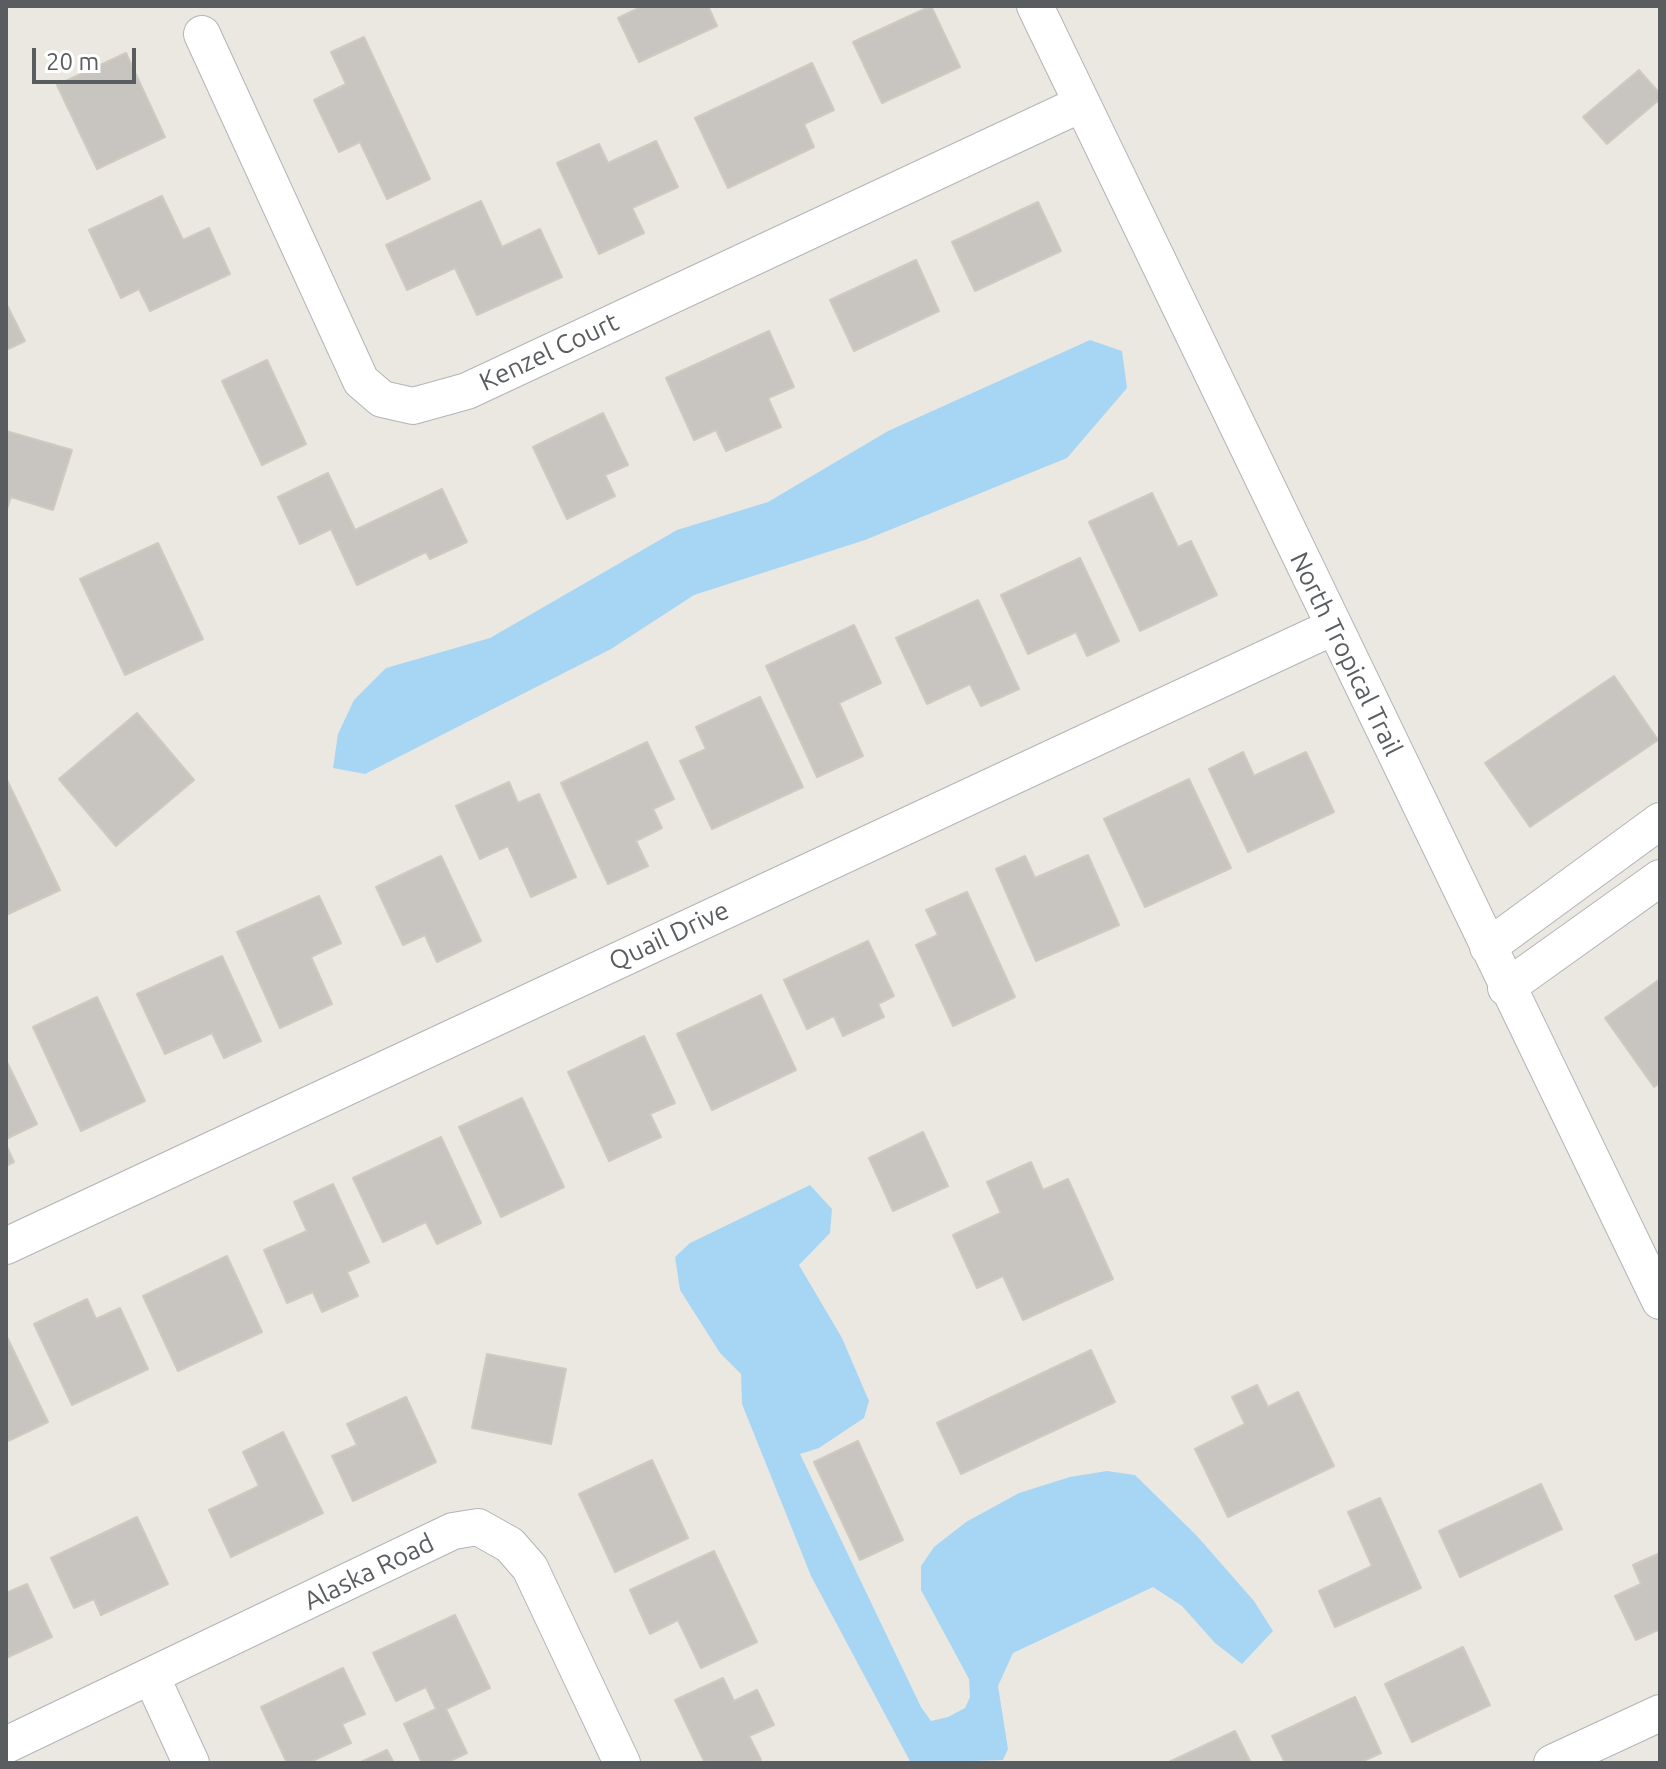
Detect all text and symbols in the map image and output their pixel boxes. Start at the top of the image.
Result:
scale bar [36,32,140,82]
text: 20 m [46,48,99,75]
street label: Kenzel Court [475,306,623,398]
street label: North Tropical Trail [1283,547,1409,761]
street label: Quail Drive [604,895,734,977]
street label: Alaska Road [299,1527,439,1617]

